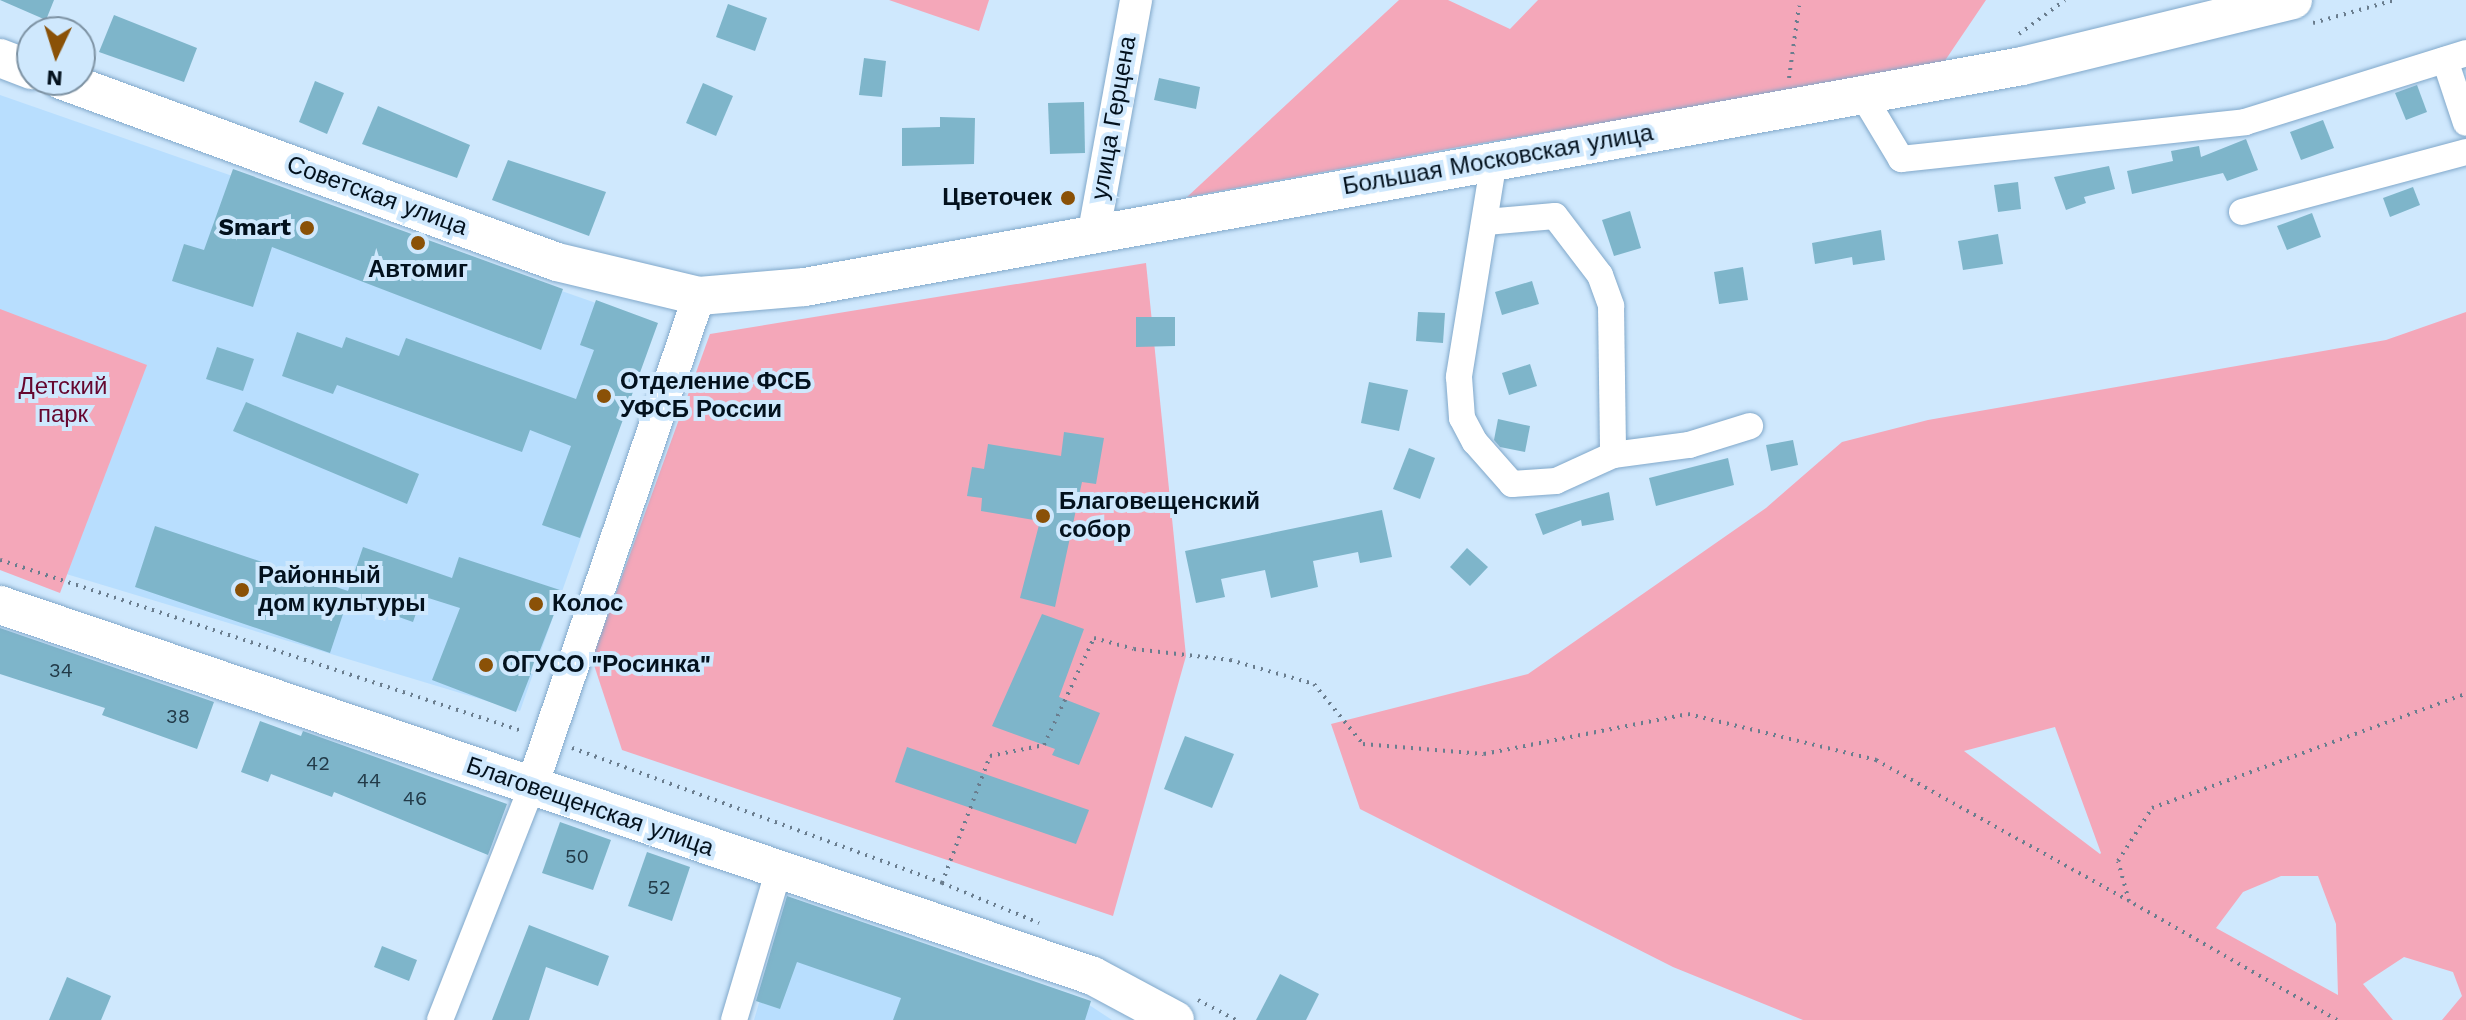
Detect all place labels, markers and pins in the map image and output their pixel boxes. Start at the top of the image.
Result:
place label: Цветочек [942,184,1052,212]
marker: Цветочек [1059,189,1077,207]
place label: Smart [219,214,291,242]
marker: Smart [298,219,316,237]
marker: Автомиг [409,234,427,252]
place label: Автомиг [368,256,468,284]
place label: Отделение ФСБ УФСБ России [620,368,811,424]
marker: Отделение ФСБ УФСБ России [595,387,613,405]
place label: Благовещенский собор [1059,488,1260,544]
marker: Благовещенский собор [1034,507,1052,525]
place label: Районный дом культуры [258,562,426,618]
marker: Районный дом культуры [233,581,251,599]
place label: Колос [552,590,623,618]
marker: Колос [527,595,545,613]
place label: ОГУСО "Росинка" [502,651,711,679]
marker: ОГУСО "Росинка" [477,656,495,674]

